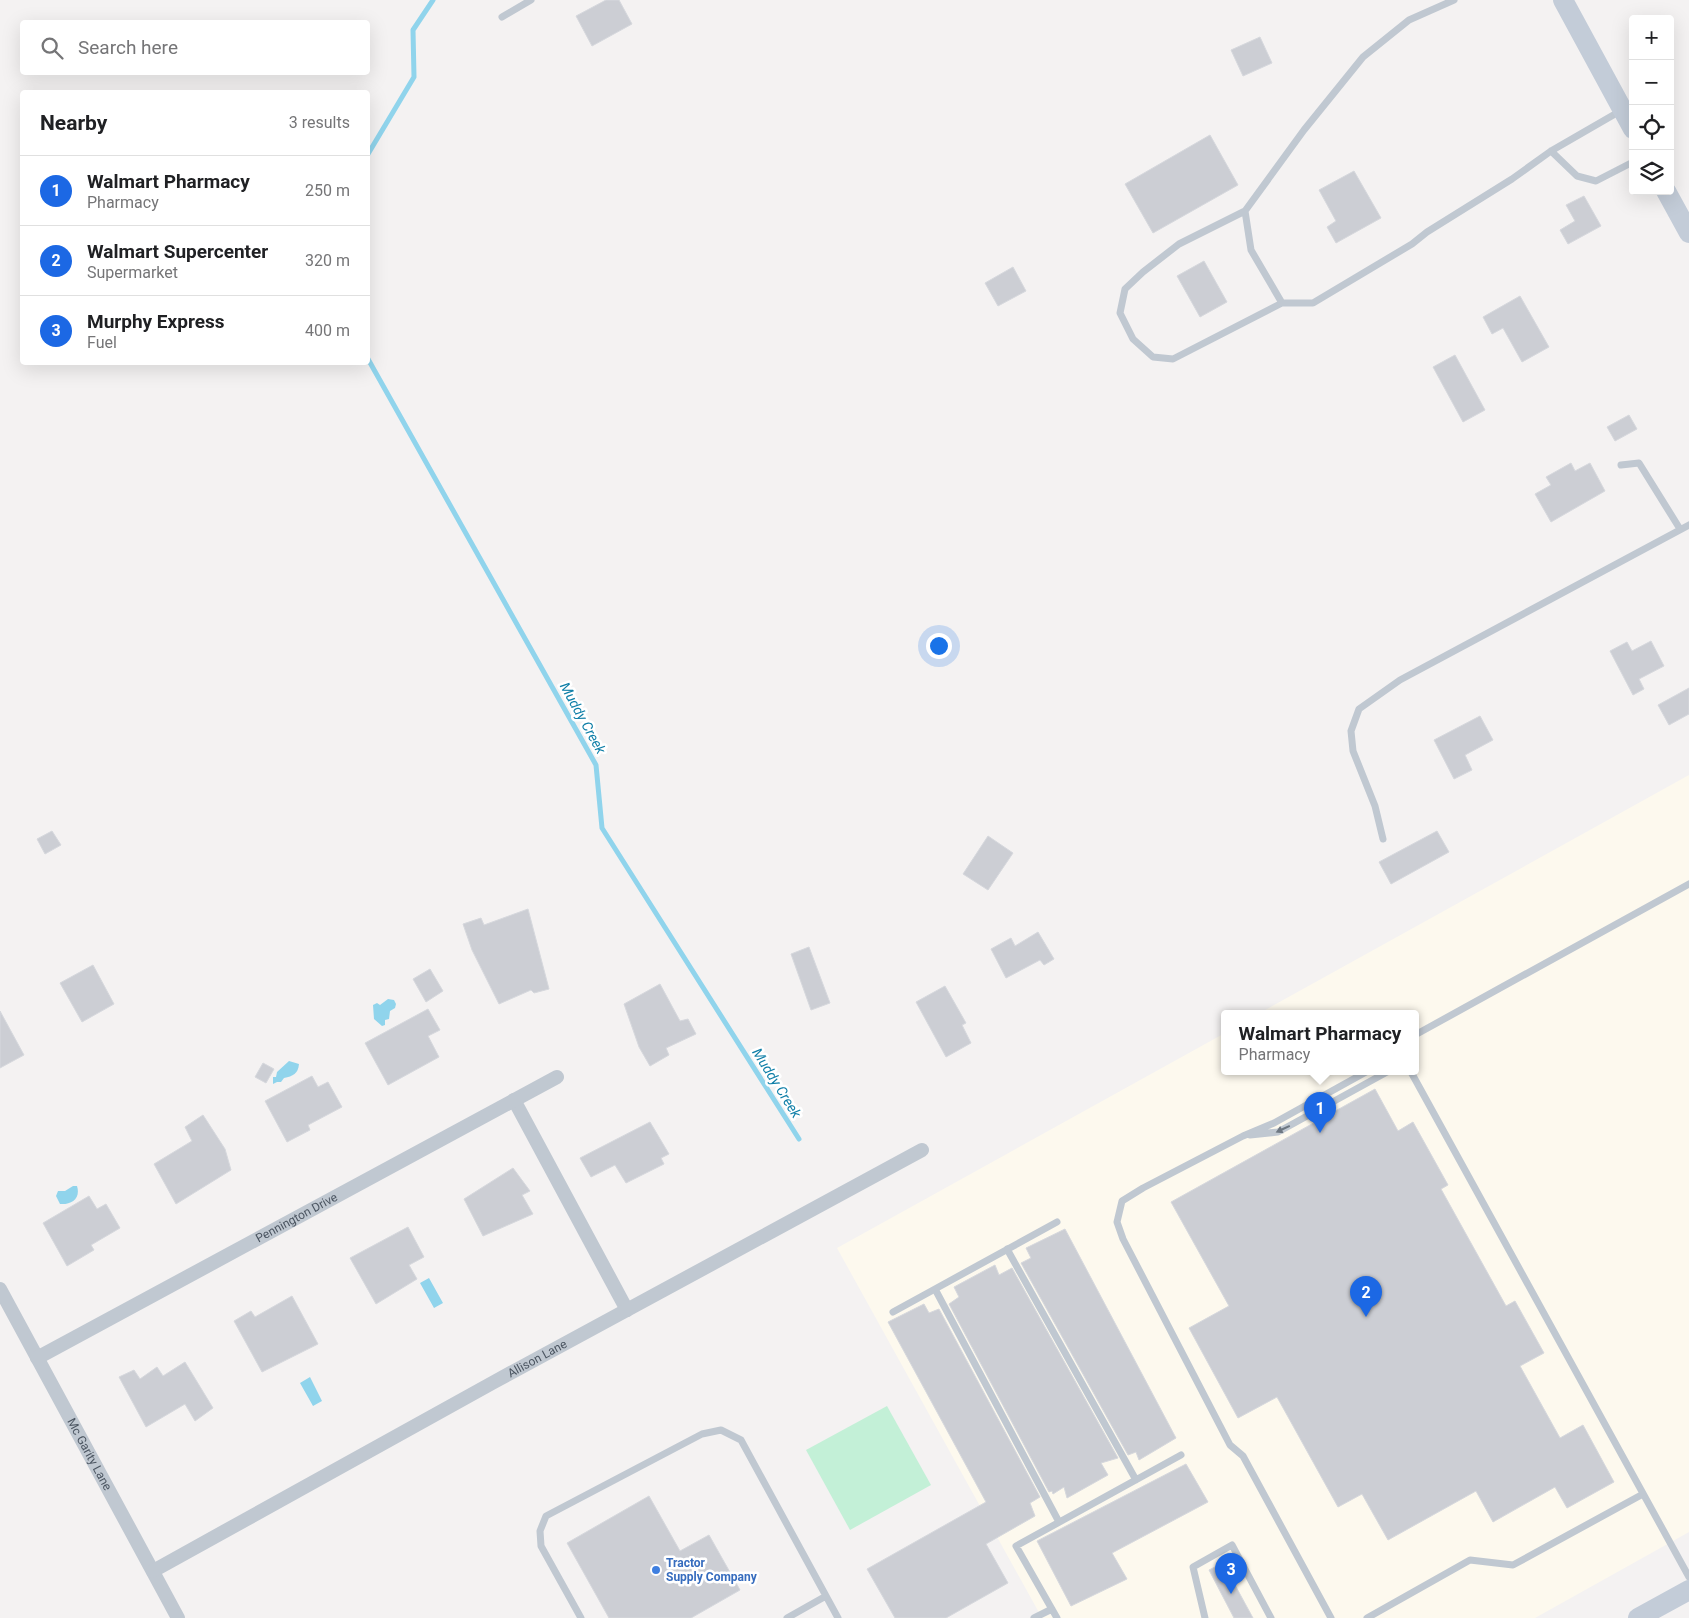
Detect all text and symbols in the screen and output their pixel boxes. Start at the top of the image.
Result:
map controls [1629,15,1674,195]
button: + [1629,15,1674,60]
search box [20,20,370,75]
icon: search [38,34,66,62]
text: Search here [78,36,178,59]
button: − [1629,60,1674,105]
button: locate [1629,105,1674,150]
text: Nearby [40,111,107,135]
text: 3 results [289,113,350,132]
button: layers [1629,150,1674,195]
text: Walmart Pharmacy [87,170,250,193]
text: 1 [51,181,61,200]
text: 250 m [305,181,350,200]
text: Pharmacy [87,193,159,212]
text: Walmart Supercenter [87,240,268,263]
text: 2 [51,251,61,270]
text: 320 m [305,251,350,270]
text: Supermarket [87,263,178,282]
text: Murphy Express [87,310,224,333]
text: 3 [51,321,61,340]
text: 400 m [305,321,350,340]
text: Fuel [87,333,117,352]
your location [926,633,952,659]
water label: Muddy Creek [557,680,610,757]
popup [1221,1010,1419,1075]
text: Walmart Pharmacy [1239,1022,1401,1045]
water label: Muddy Creek [749,1045,805,1122]
text: Pharmacy [1239,1045,1310,1064]
pin: 1 [1304,1092,1336,1133]
one-way arrow [1276,1125,1290,1133]
street label: Pennington Drive [253,1190,340,1245]
pin: 2 [1350,1276,1382,1317]
street label: Allison Lane [505,1337,569,1380]
street label: Mc Garity Lane [64,1416,115,1493]
pin: 3 [1215,1553,1247,1594]
place label: Tractor Supply Company [666,1556,758,1584]
marker: Tractor Supply Company [650,1564,662,1576]

